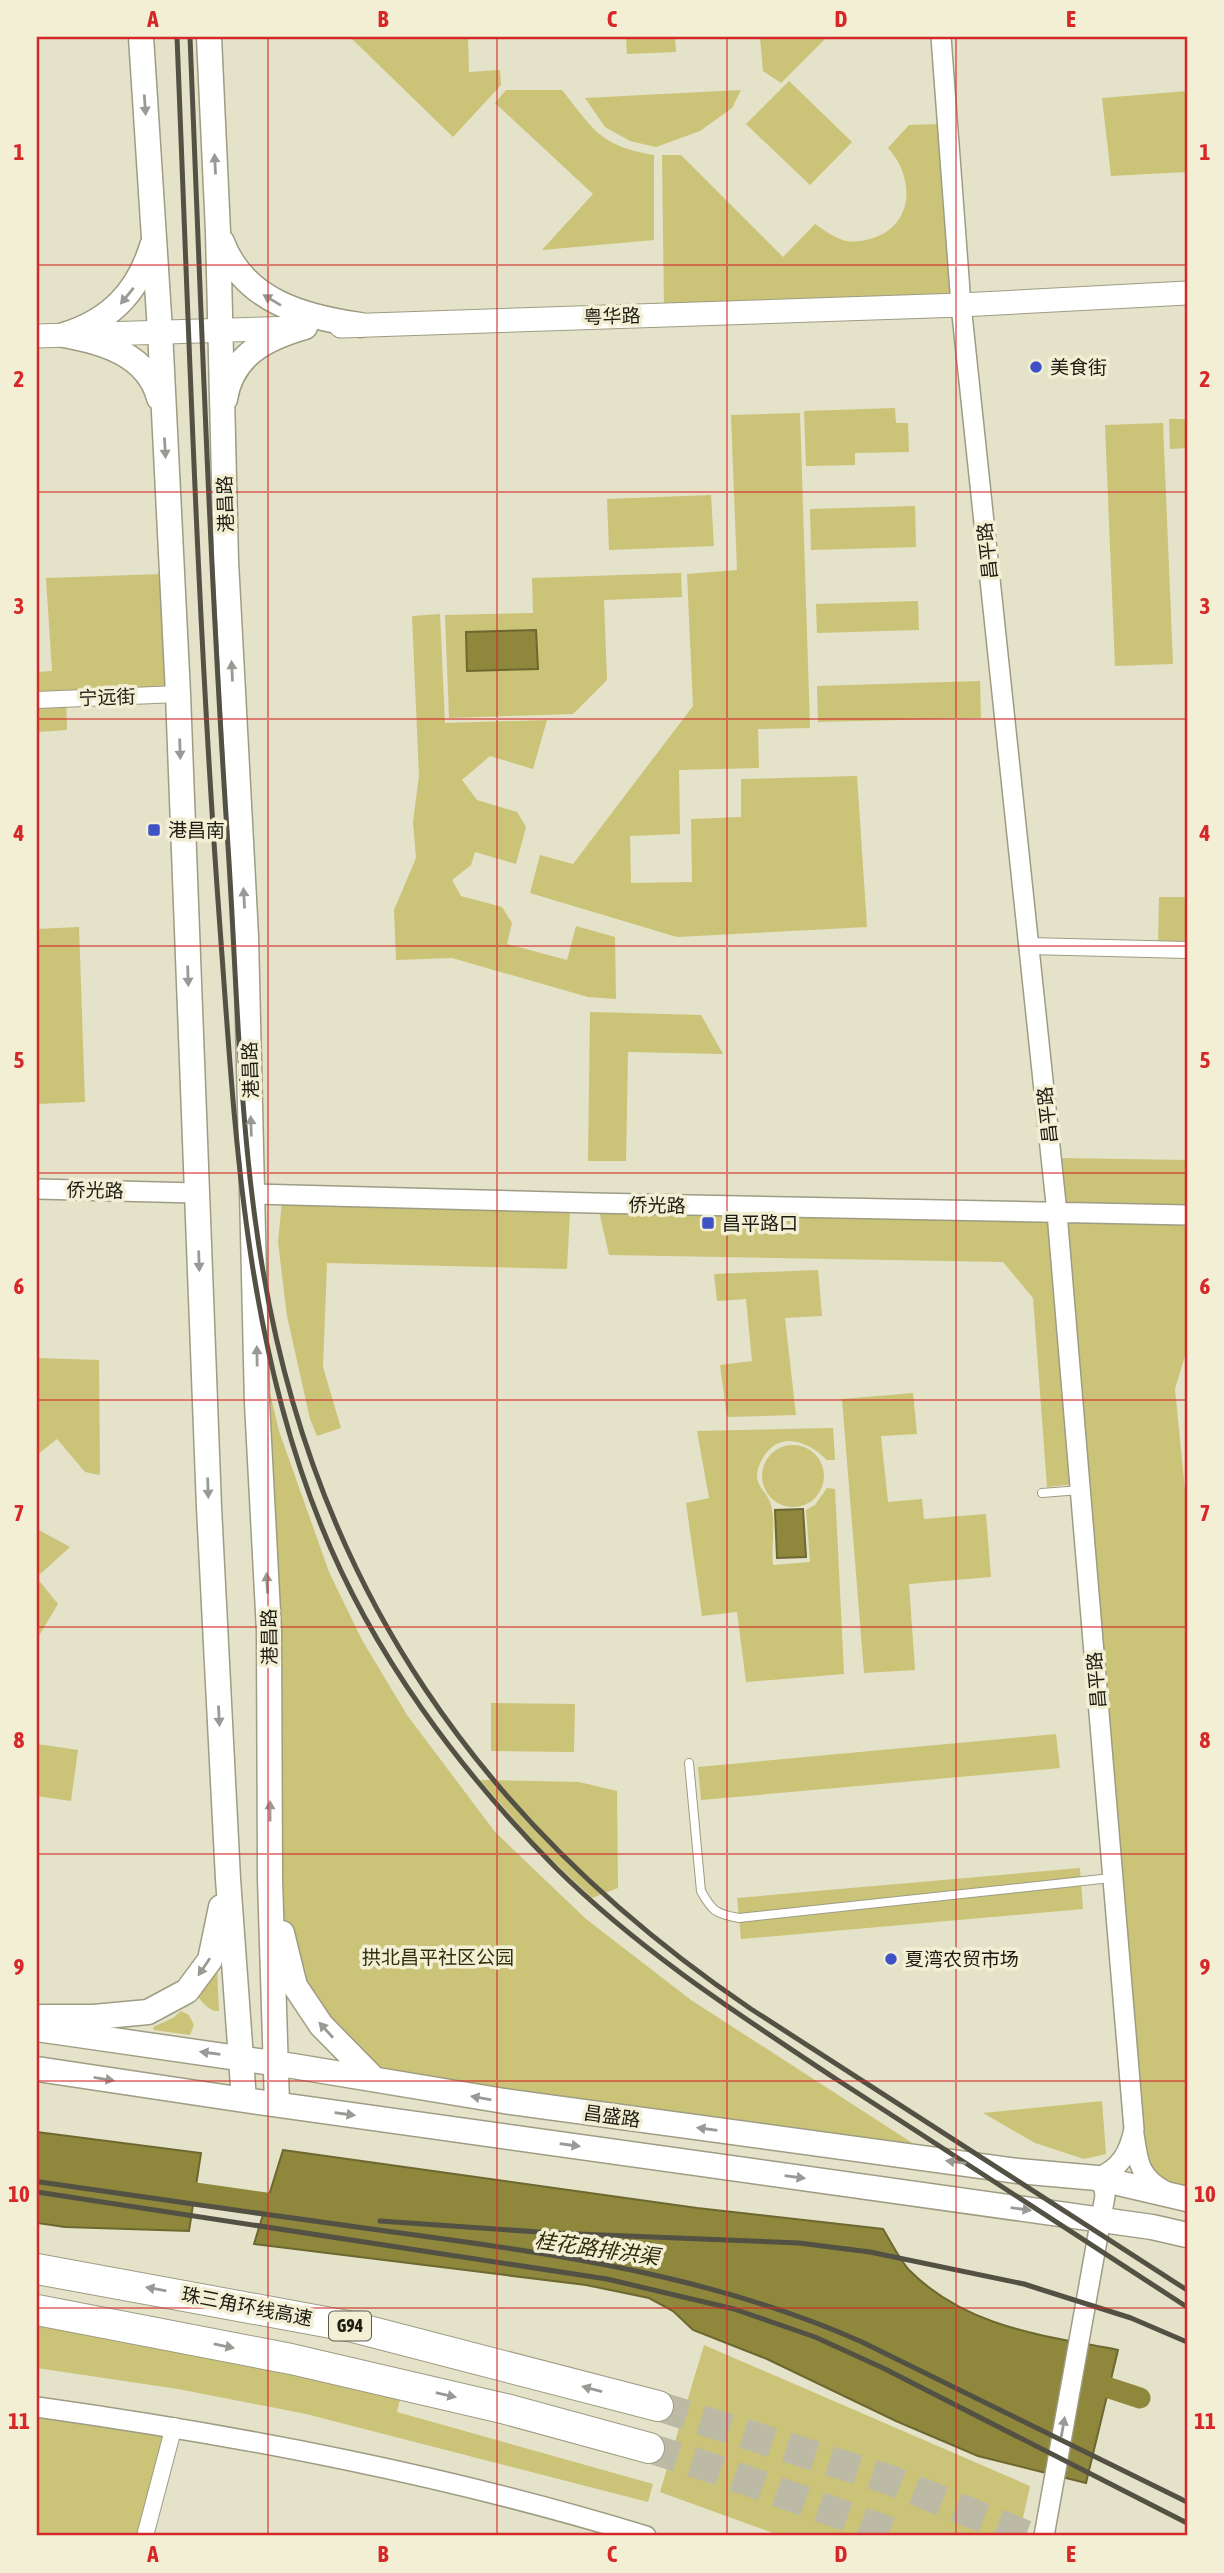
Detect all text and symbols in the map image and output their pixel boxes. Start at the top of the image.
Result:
text: A [146,6,159,32]
text: B [378,6,389,32]
text: C [607,6,618,32]
text: D [835,6,848,32]
text: E [1066,6,1076,32]
one-way arrow [140,94,151,116]
text: 1 [14,139,25,165]
text: 1 [1200,139,1211,165]
one-way arrow [209,152,220,174]
one-way arrow [119,286,134,304]
one-way arrow [262,293,281,306]
street label: 粤华路 [583,304,641,328]
place label: 美食街 [1050,356,1107,378]
marker: 美食街 [1028,359,1044,375]
text: 2 [14,366,24,392]
text: 2 [1200,366,1210,392]
one-way arrow [159,437,170,459]
street label: 港昌路 [213,475,237,533]
street label: 昌平路 [973,521,1001,581]
text: 3 [14,593,24,619]
text: 3 [1200,593,1210,619]
one-way arrow [226,660,237,682]
street label: 宁远街 [78,685,136,709]
one-way arrow [175,738,186,760]
place label: 港昌南 [168,819,225,841]
text: 4 [13,820,25,846]
text: 4 [1199,820,1211,846]
marker: 港昌南 [146,822,162,838]
one-way arrow [239,887,250,909]
one-way arrow [183,965,194,987]
street label: 港昌路 [238,1041,262,1099]
text: 5 [14,1047,25,1073]
text: 5 [1200,1047,1211,1073]
street label: 昌平路 [1033,1085,1061,1145]
one-way arrow [246,1114,257,1136]
street label: 侨光路 [66,1179,124,1201]
street label: 侨光路 [628,1194,686,1216]
place label: 昌平路口 [722,1212,798,1234]
marker: 昌平路口 [700,1215,716,1231]
one-way arrow [193,1250,204,1272]
text: 6 [14,1273,25,1299]
text: 6 [1200,1273,1211,1299]
one-way arrow [251,1345,262,1367]
one-way arrow [202,1478,213,1500]
text: 7 [14,1500,24,1526]
text: 7 [1200,1500,1210,1526]
one-way arrow [261,1572,272,1594]
street label: 港昌路 [258,1608,280,1666]
street label: 昌平路 [1083,1651,1109,1709]
one-way arrow [214,1705,225,1727]
text: 8 [14,1727,25,1753]
text: 8 [1200,1727,1211,1753]
one-way arrow [264,1799,276,1821]
park label: 拱北昌平社区公园 [362,1946,514,1968]
place label: 夏湾农贸市场 [905,1948,1019,1970]
marker: 夏湾农贸市场 [883,1951,899,1967]
text: 9 [14,1954,25,1980]
text: 9 [1200,1954,1211,1980]
one-way arrow [197,1957,210,1977]
one-way arrow [319,2022,335,2039]
one-way arrow [199,2047,221,2058]
one-way arrow [93,2074,115,2085]
one-way arrow [470,2092,492,2103]
street label: 昌盛路 [582,2101,642,2131]
one-way arrow [334,2109,356,2120]
one-way arrow [696,2123,718,2134]
one-way arrow [559,2140,581,2151]
one-way arrow [945,2157,967,2168]
one-way arrow [785,2172,807,2183]
text: 10 [8,2181,30,2207]
text: 10 [1194,2181,1216,2207]
one-way arrow [1010,2203,1032,2214]
water label: 桂花路排洪渠 [533,2227,664,2269]
one-way arrow [144,2283,166,2294]
street label: 珠三角环线高速 [180,2283,314,2329]
road number: G94 [329,2312,371,2340]
one-way arrow [213,2341,235,2352]
one-way arrow [581,2383,603,2394]
one-way arrow [435,2390,457,2401]
text: 11 [8,2408,30,2434]
text: 11 [1194,2408,1216,2434]
one-way arrow [1058,2416,1069,2438]
text: A [146,2541,159,2567]
text: B [378,2541,389,2567]
text: C [607,2541,618,2567]
text: D [835,2541,848,2567]
text: E [1066,2541,1076,2567]

